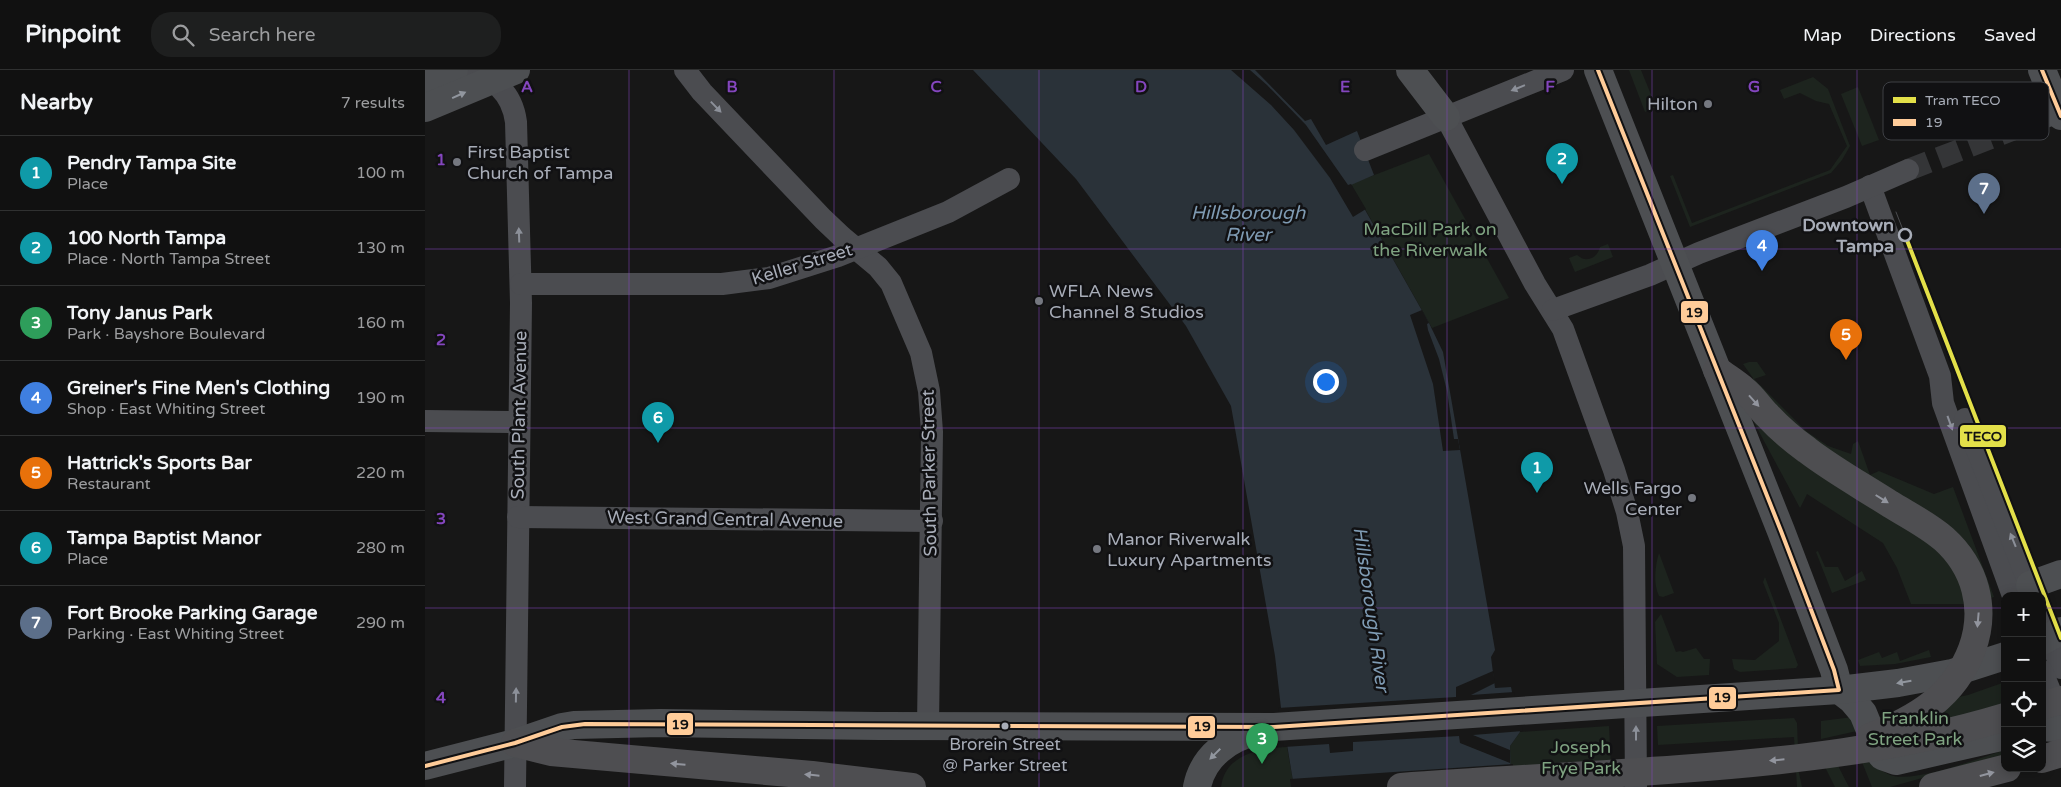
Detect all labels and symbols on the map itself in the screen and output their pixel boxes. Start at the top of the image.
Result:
text: A [521,77,533,97]
text: B [726,77,738,97]
text: C [930,77,942,97]
text: D [1135,77,1147,97]
text: E [1340,77,1350,97]
text: F [1545,77,1555,97]
text: G [1748,77,1760,97]
legend [1883,82,2049,140]
one-way arrow [1511,85,1525,93]
one-way arrow [452,90,466,98]
text: Tram TECO [1925,92,2001,109]
place label: Hilton [1647,93,1698,115]
marker: Hilton [1702,98,1714,110]
one-way arrow [710,101,722,113]
text: 19 [1925,114,1943,131]
place label: First Baptist Church of Tampa [467,141,613,184]
pin: 2 [1546,143,1578,184]
text: 1 [436,150,446,170]
marker: First Baptist Church of Tampa [451,156,463,168]
pin: 7 [1968,173,2000,214]
water label: Hillsborough River [1191,202,1306,246]
place label: Downtown Tampa [1802,214,1894,257]
park label: MacDill Park on the Riverwalk [1363,218,1497,261]
one-way arrow [515,227,523,243]
marker: Downtown Tampa [1898,228,1912,242]
pin: 4 [1746,230,1778,271]
street label: Keller Street [749,238,855,290]
place label: WFLA News Channel 8 Studios [1049,280,1204,323]
marker: WFLA News Channel 8 Studios [1033,295,1045,307]
line badge: 19 [1680,300,1709,324]
text: 19 [1685,304,1703,321]
pin: 5 [1830,319,1862,360]
text: 2 [436,330,446,350]
street label: South Plant Avenue [507,330,531,500]
your location [1313,369,1339,395]
street label: South Parker Street [917,389,941,557]
one-way arrow [1748,394,1760,406]
pin: 6 [642,402,674,443]
one-way arrow [1946,416,1954,431]
line badge: TECO [1959,424,2007,448]
text: TECO [1963,428,2002,445]
pin: 1 [1521,452,1553,493]
place label: Wells Fargo Center [1584,477,1682,520]
marker: Wells Fargo Center [1686,492,1698,504]
one-way arrow [1876,495,1889,504]
street label: West Grand Central Avenue [607,506,843,532]
text: 3 [436,509,446,529]
water label: Hillsborough River [1349,525,1394,695]
place label: Manor Riverwalk Luxury Apartments [1107,528,1272,571]
one-way arrow [2008,533,2016,547]
marker: Manor Riverwalk Luxury Apartments [1091,543,1103,555]
one-way arrow [1974,613,1982,629]
one-way arrow [1896,679,1912,687]
one-way arrow [512,686,520,702]
line badge: 19 [1708,686,1737,710]
text: 4 [436,688,446,708]
text: 19 [1713,689,1731,706]
park label: Franklin Street Park [1868,707,1962,750]
line badge: 19 [666,712,694,736]
line badge: 19 [1187,715,1216,739]
text: 19 [671,716,689,733]
text: 19 [1193,718,1211,735]
marker: Brorein Street @ Parker Street [1000,721,1010,731]
pin: 3 [1246,723,1278,764]
one-way arrow [1632,724,1640,740]
place label: Brorein Street @ Parker Street [943,734,1068,776]
park label: Joseph Frye Park [1541,736,1621,779]
one-way arrow [1209,748,1221,760]
one-way arrow [1769,756,1785,764]
one-way arrow [670,760,686,768]
one-way arrow [1980,769,1995,777]
one-way arrow [803,771,819,779]

